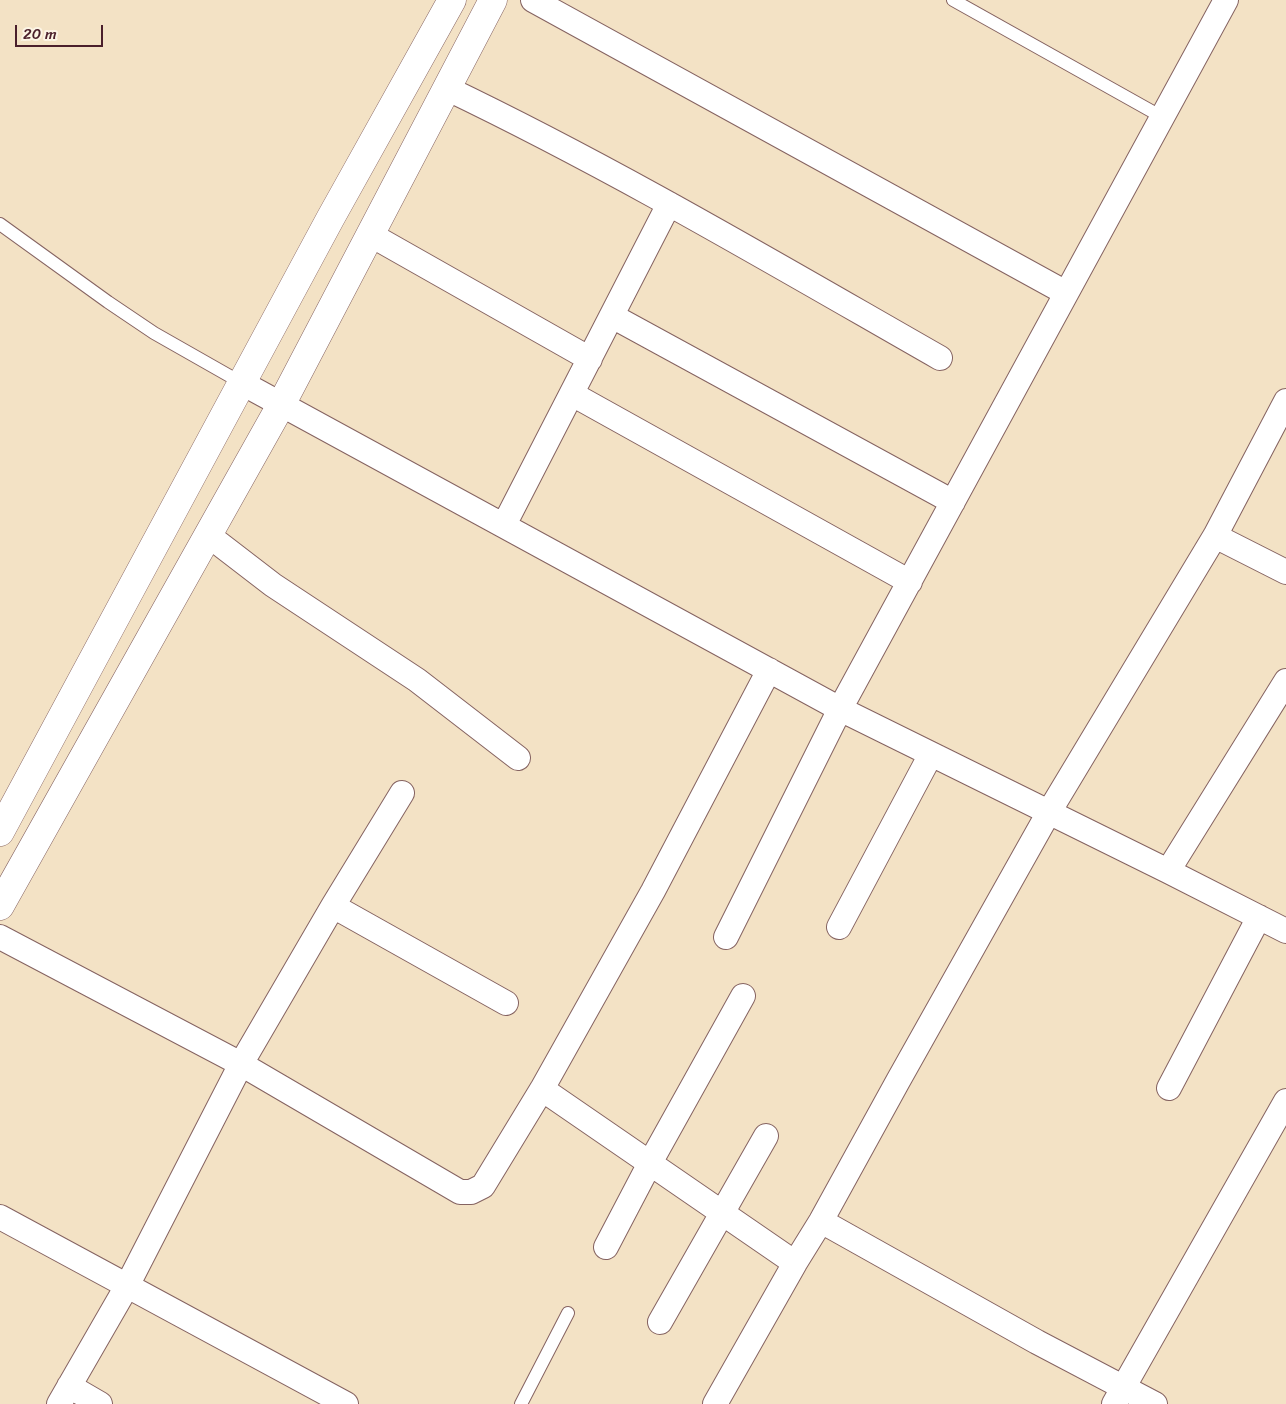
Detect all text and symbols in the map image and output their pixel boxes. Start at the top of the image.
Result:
scale bar [18,15,105,47]
text: 20 m [23,21,57,47]

